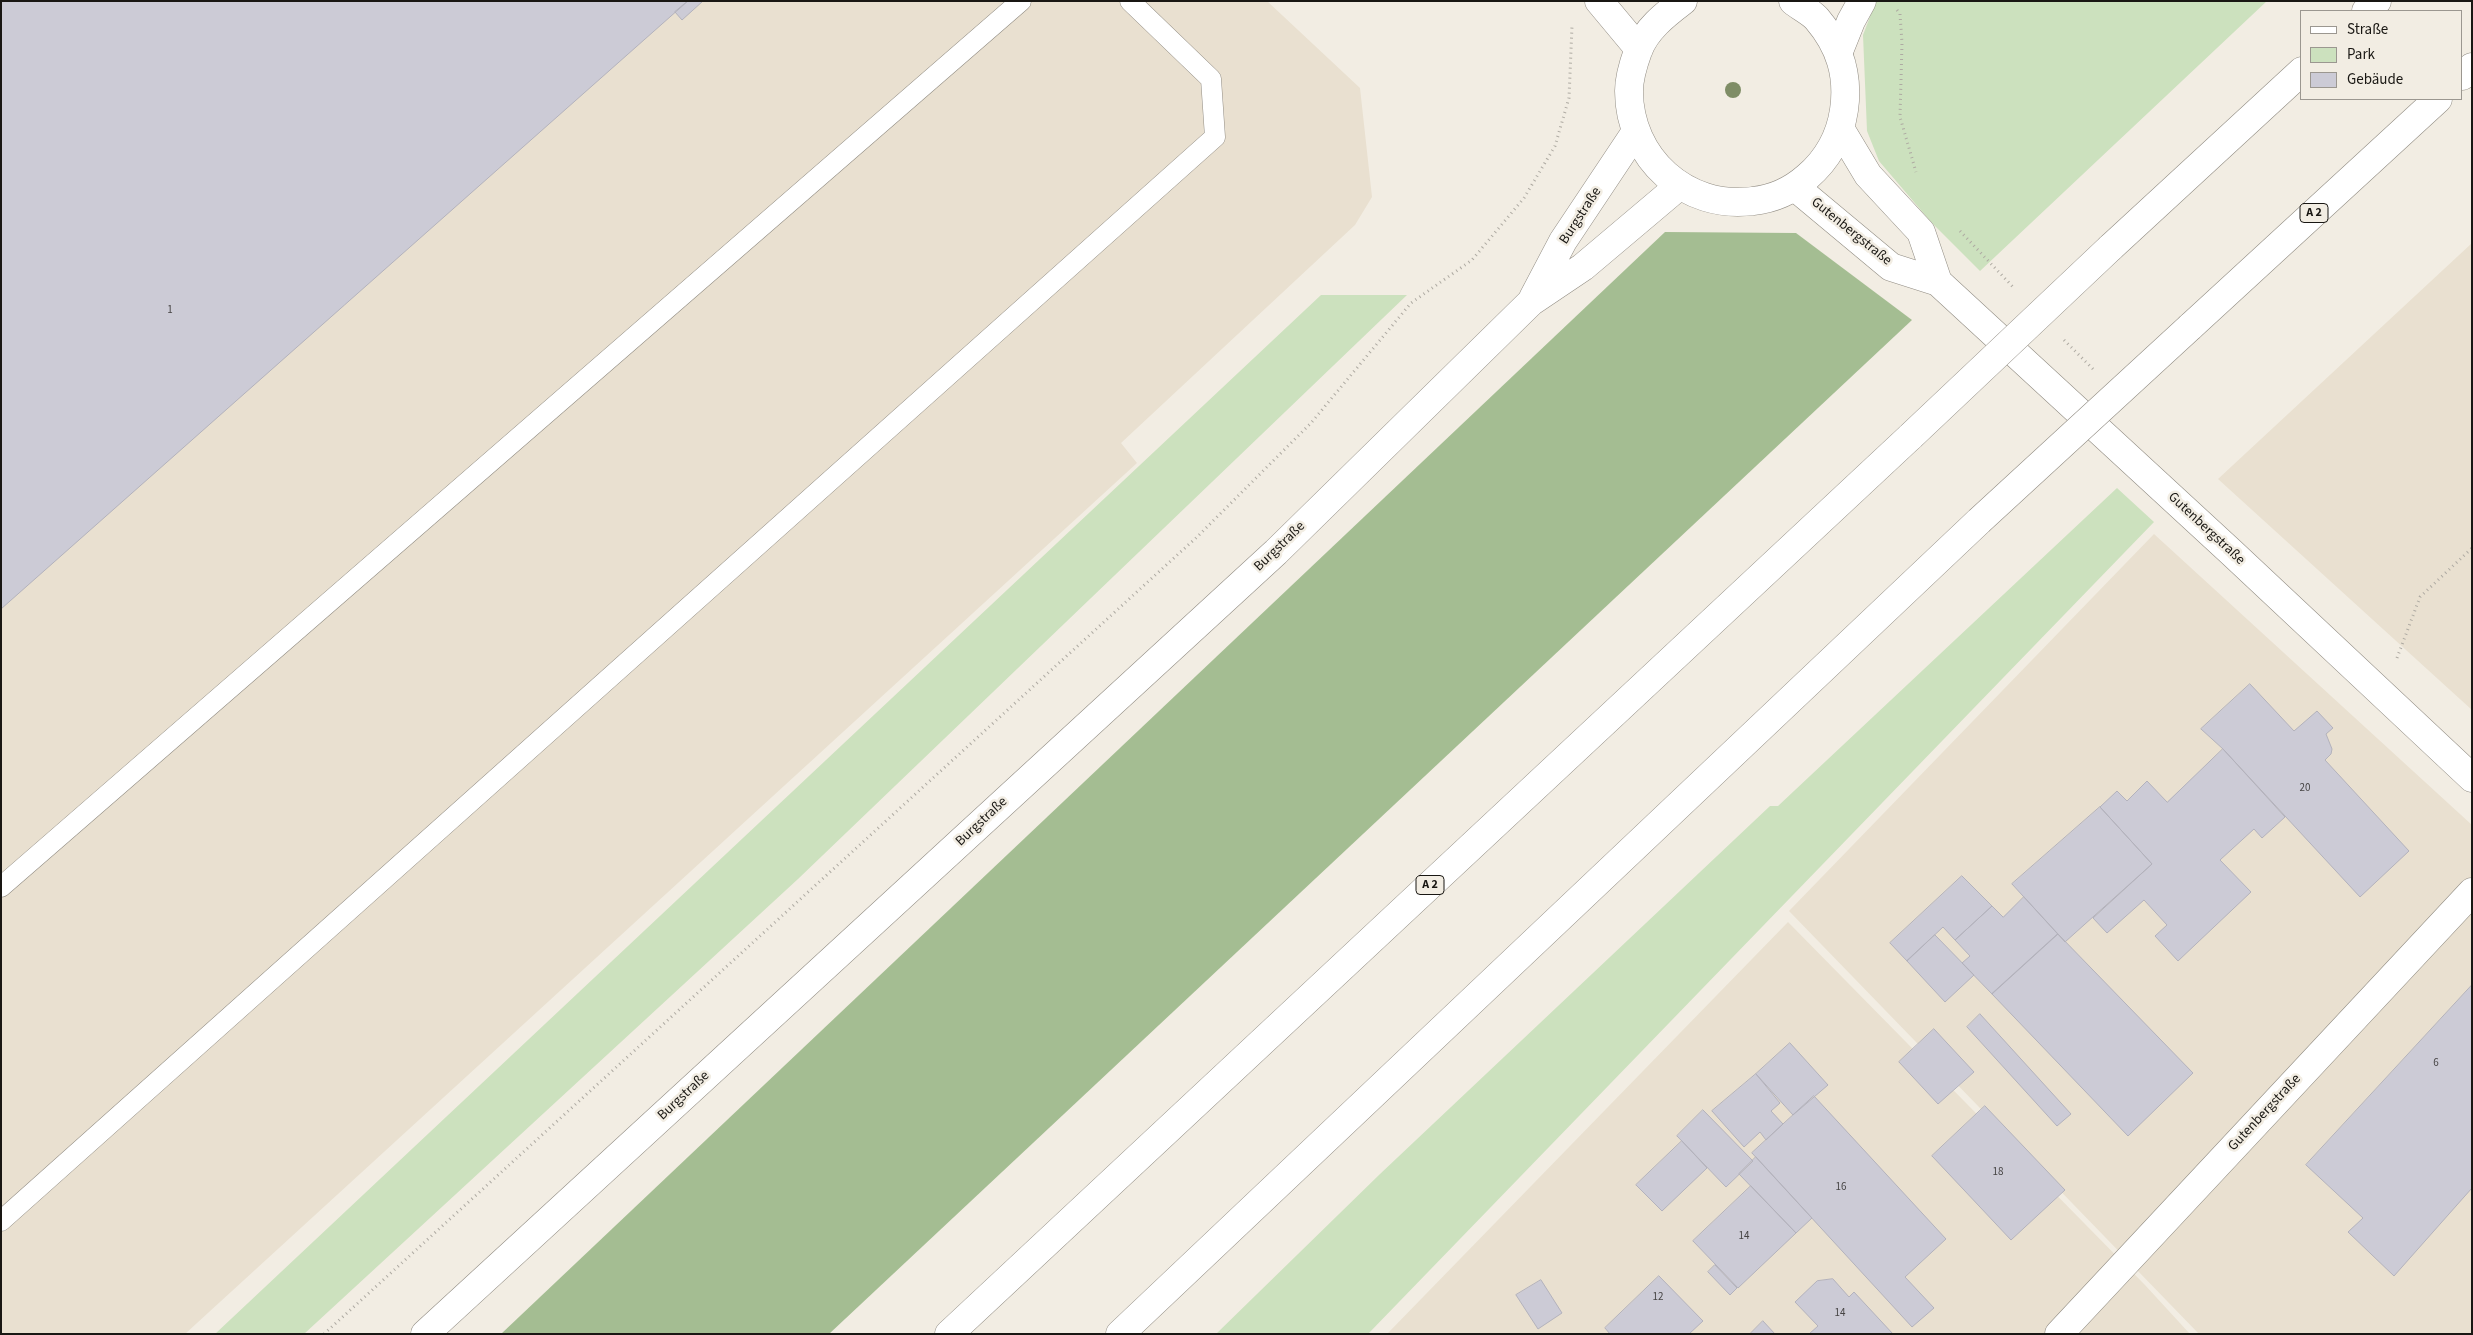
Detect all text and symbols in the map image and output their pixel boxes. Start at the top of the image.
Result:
legend [2300,10,2463,100]
text: Straße [2347,19,2388,40]
text: Park [2347,44,2375,65]
text: Gebäude [2347,69,2403,90]
street label: Burgstraße [1556,184,1606,248]
street label: Gutenbergstraße [1807,194,1895,270]
road number: A 2 [2300,204,2328,222]
house number: 1 [167,304,173,318]
street label: Gutenbergstraße [2164,489,2248,569]
street label: Burgstraße [1251,519,1309,575]
house number: 20 [2300,782,2310,796]
street label: Burgstraße [953,794,1011,850]
road number: A 2 [1416,876,1444,894]
house number: 6 [2433,1057,2439,1071]
street label: Burgstraße [655,1068,713,1124]
street label: Gutenbergstraße [2225,1071,2305,1155]
house number: 18 [1993,1166,2003,1180]
house number: 16 [1836,1181,1846,1195]
house number: 14 [1739,1230,1749,1244]
house number: 12 [1653,1291,1663,1305]
house number: 14 [1835,1307,1845,1321]

